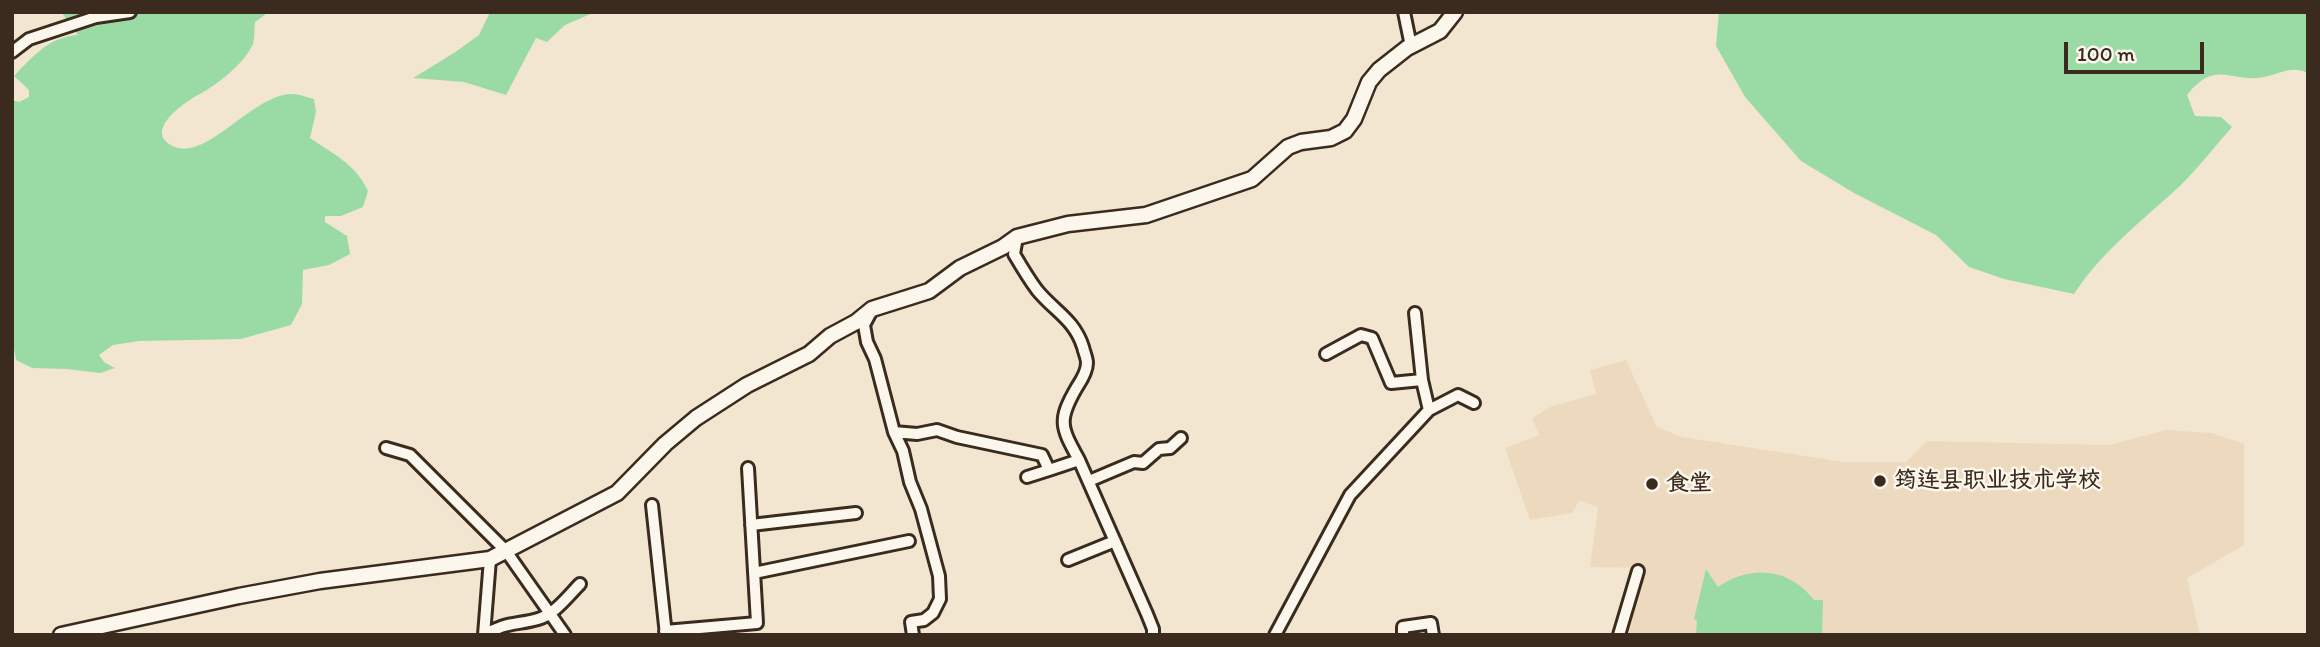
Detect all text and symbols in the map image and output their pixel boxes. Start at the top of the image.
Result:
scale bar [2068,28,2208,72]
text: 100 m [2077,41,2135,66]
place label: 筠连县职业技术学校 [1894,467,2101,495]
place label: 食堂 [1666,470,1712,498]
marker: 筠连县职业技术学校 [1872,473,1888,489]
marker: 食堂 [1644,476,1660,492]

